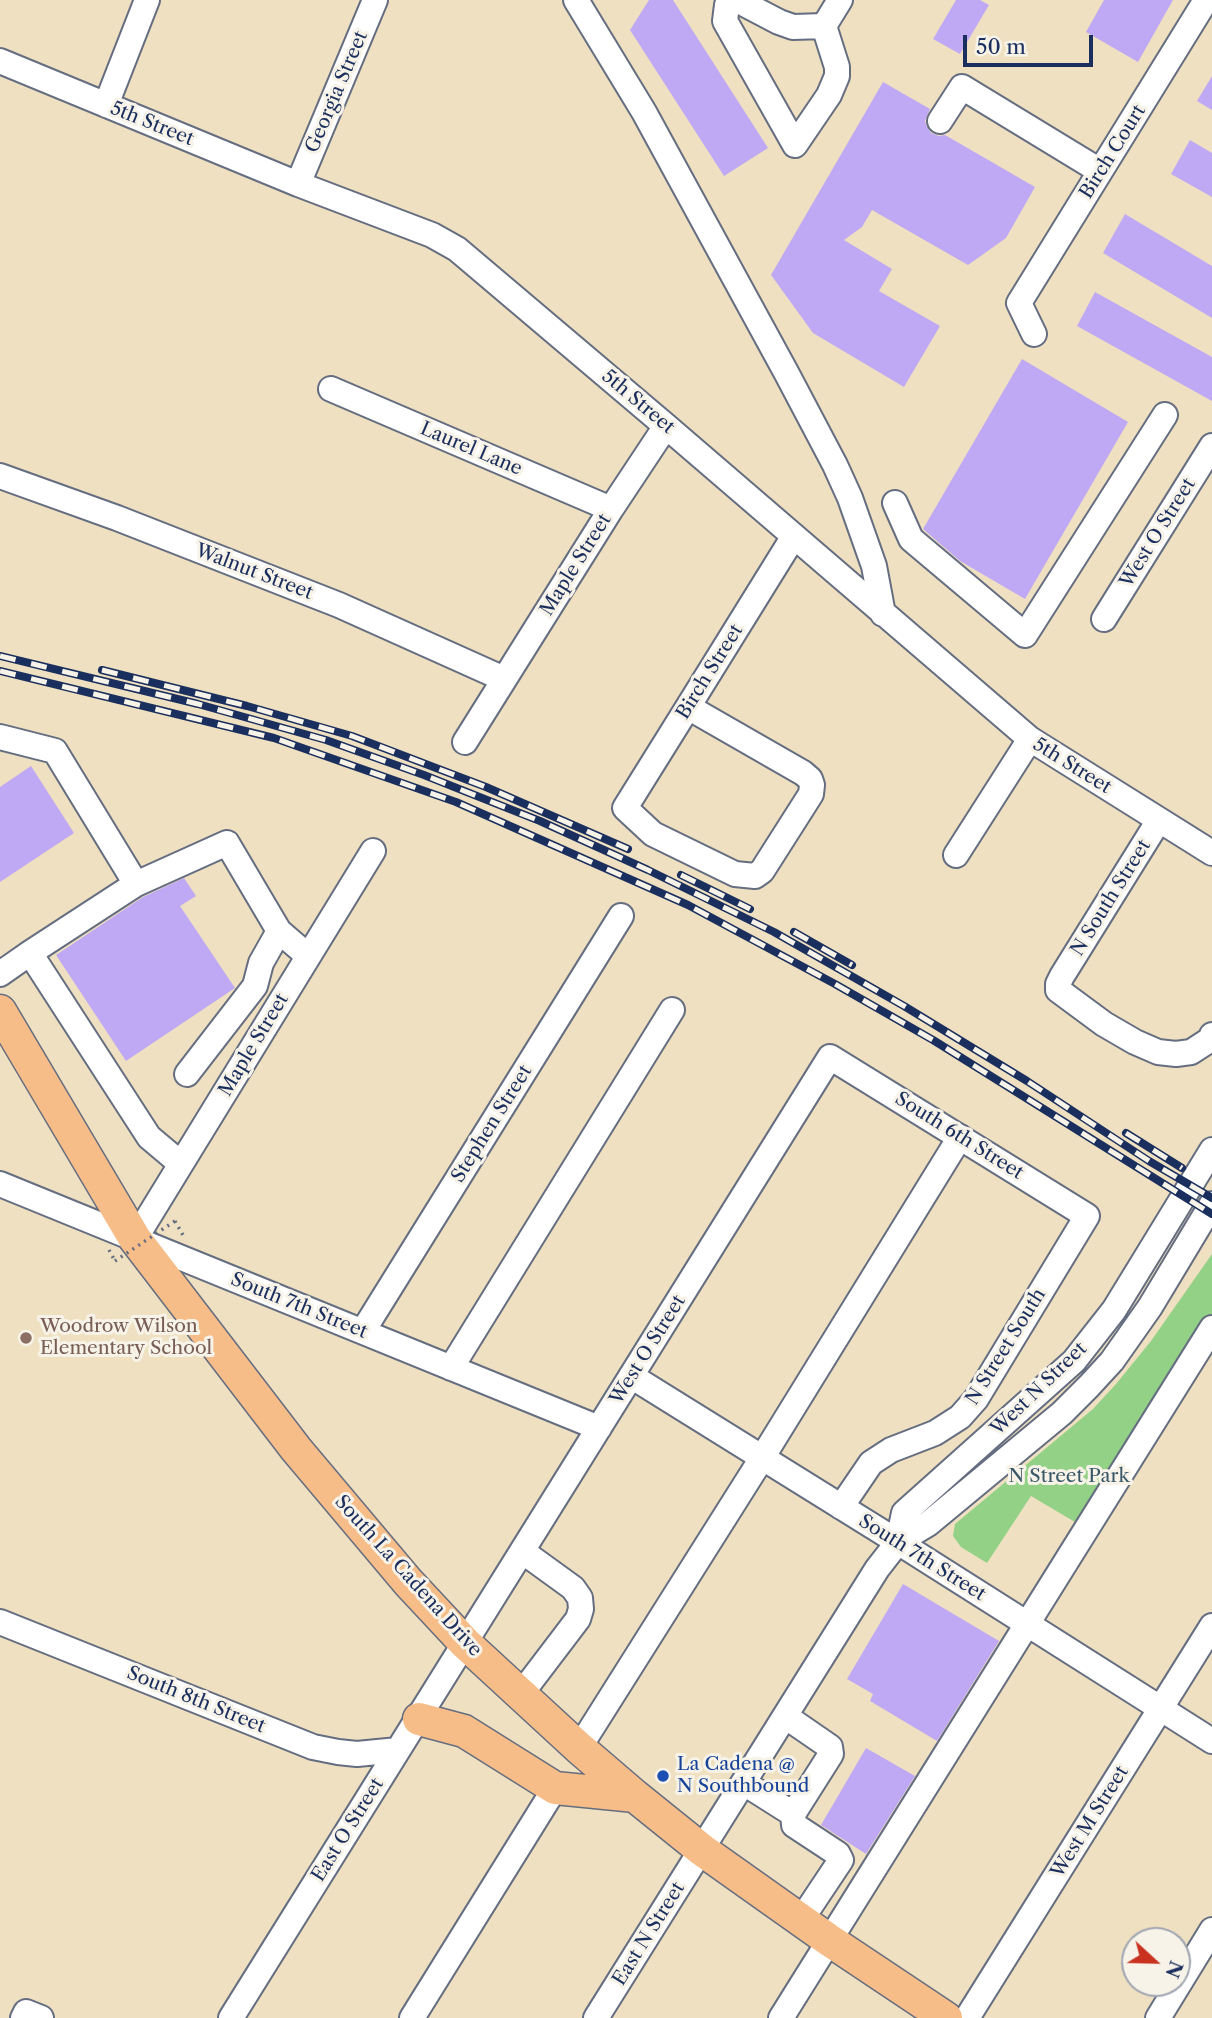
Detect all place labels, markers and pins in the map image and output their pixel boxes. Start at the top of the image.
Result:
place label: Woodrow Wilson Elementary School [40,1316,212,1360]
marker: Woodrow Wilson Elementary School [18,1330,34,1346]
place label: La Cadena @ N Southbound [677,1754,809,1798]
marker: La Cadena @ N Southbound [655,1768,671,1784]

